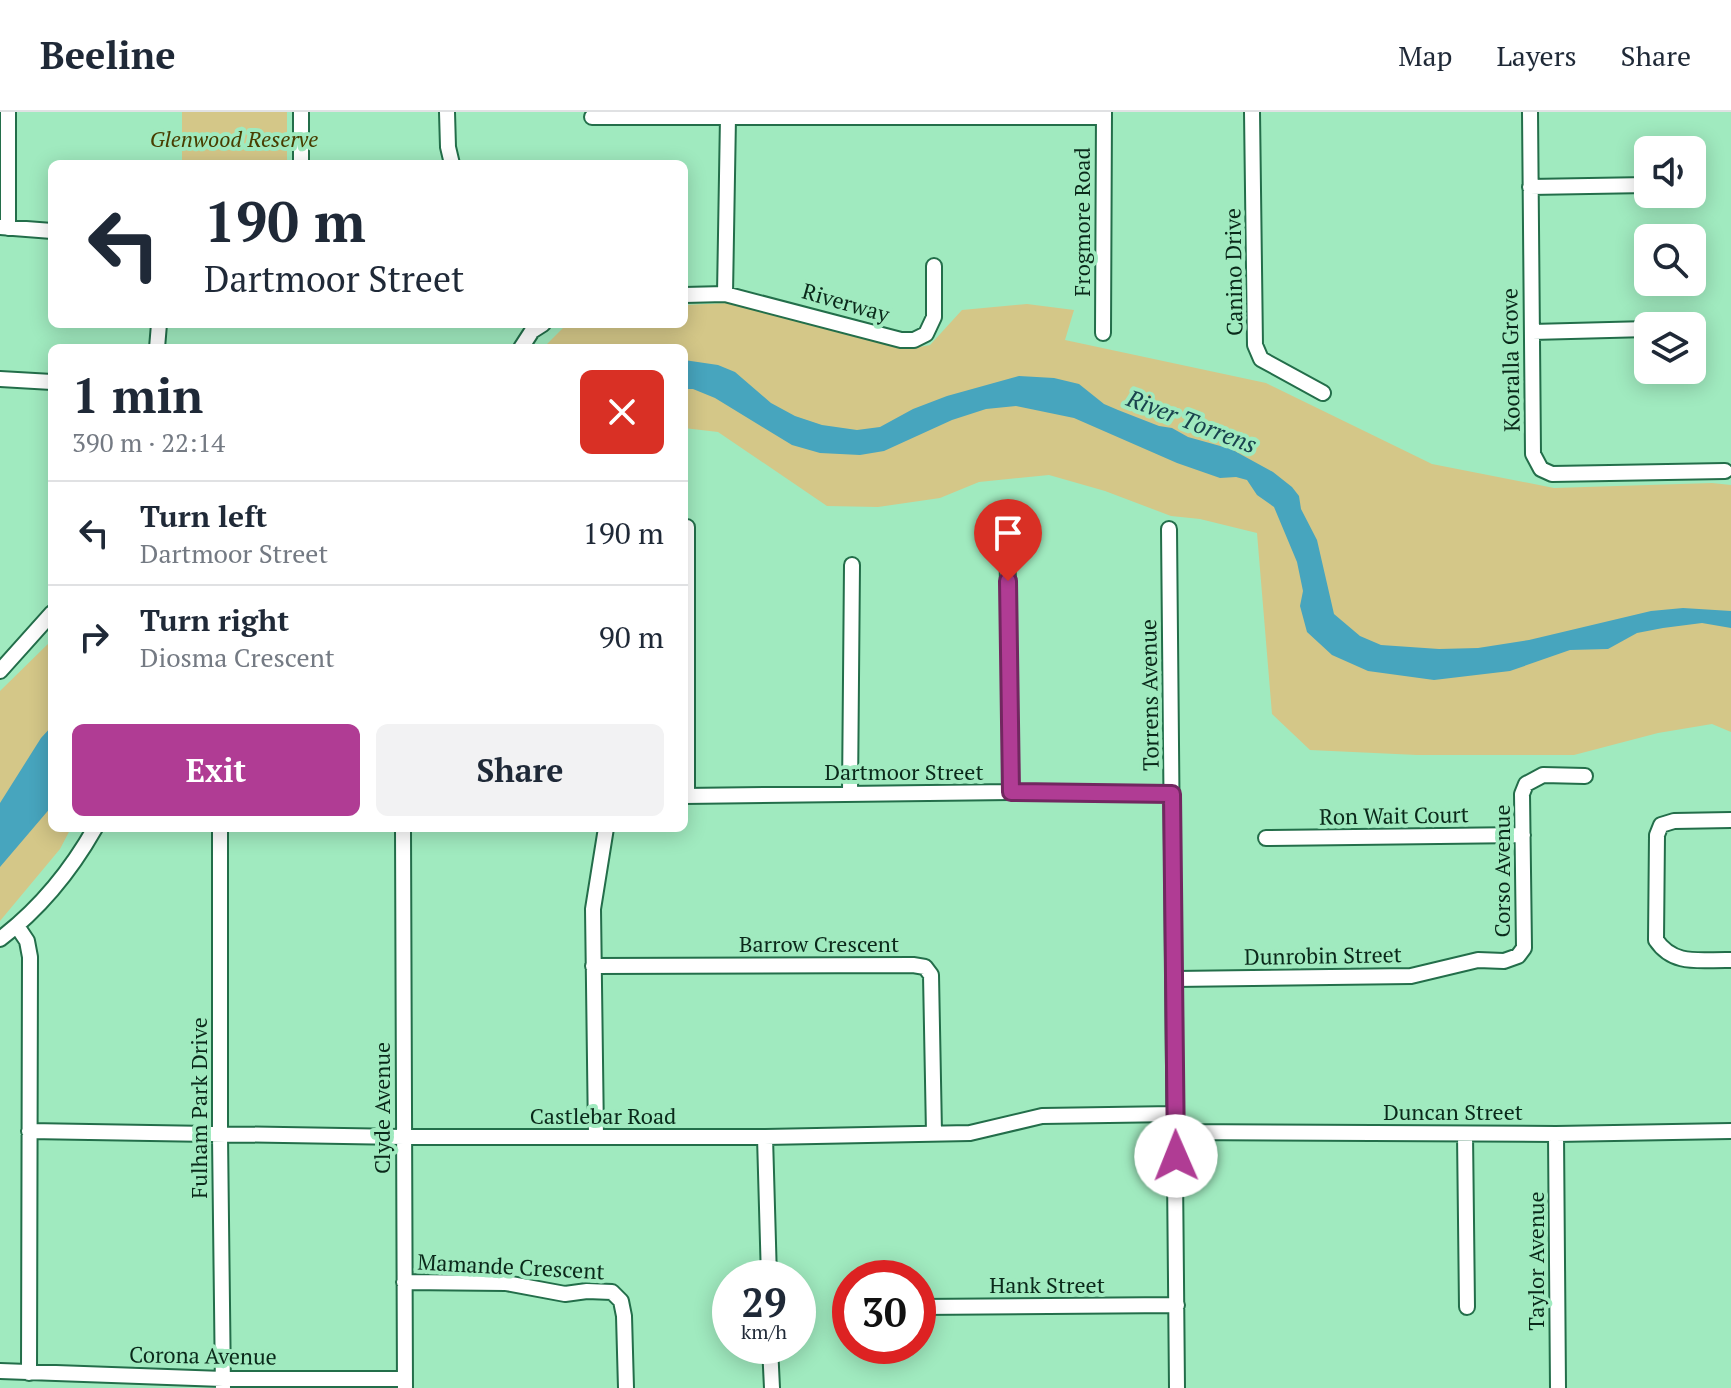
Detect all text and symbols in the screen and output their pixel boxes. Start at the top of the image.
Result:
text: Beeline [40,30,176,80]
text: Map [1398,37,1452,74]
text: Layers [1496,37,1577,74]
text: Share [1621,37,1691,74]
park label: Glenwood Reserve [150,124,318,153]
map controls [1634,136,1706,384]
button: sound [1634,136,1706,208]
street label: Frogmore Road [1067,147,1096,297]
text: 190 m [204,184,366,258]
icon: left [72,192,176,296]
street label: Canino Drive [1217,208,1249,336]
button: search [1634,224,1706,296]
text: Dartmoor Street [204,255,464,302]
street label: Riverway [799,276,894,329]
street label: Kooralla Grove [1494,288,1526,432]
button: layers [1634,312,1706,384]
text: 1 min [72,363,203,427]
button: close [580,370,664,454]
water label: River Torrens [1121,381,1262,460]
text: 390 m · 22:14 [72,425,225,459]
text: Turn left [140,496,267,536]
pin [974,499,1042,581]
icon: left [72,511,116,555]
icon: arrive [986,511,1030,555]
text: 190 m [583,513,664,553]
text: Dartmoor Street [140,536,328,570]
text: Turn right [140,600,289,640]
icon: right [72,615,116,659]
text: 90 m [599,617,664,657]
street label: Torrens Avenue [1133,619,1165,771]
text: Diosma Crescent [140,640,335,674]
button: Exit [72,724,360,816]
button: Share [376,724,664,816]
street label: Dartmoor Street [824,757,984,786]
street label: Ron Wait Court [1319,799,1469,831]
street label: Corso Avenue [1487,805,1516,937]
street label: Barrow Crescent [739,929,899,958]
street label: Dunrobin Street [1244,939,1402,971]
street label: Fulham Park Drive [184,1017,213,1199]
street label: Clyde Avenue [367,1042,396,1174]
street label: Duncan Street [1383,1097,1523,1126]
street label: Castlebar Road [530,1101,676,1130]
position arrow [1134,1114,1218,1198]
street label: Taylor Avenue [1521,1191,1550,1331]
street label: Mamande Crescent [417,1247,605,1285]
speed limit sign: 30 [832,1260,936,1364]
street label: Hank Street [989,1270,1105,1299]
text: 29 [741,1275,787,1328]
text: km/h [741,1318,787,1345]
street label: Corona Avenue [129,1339,277,1371]

